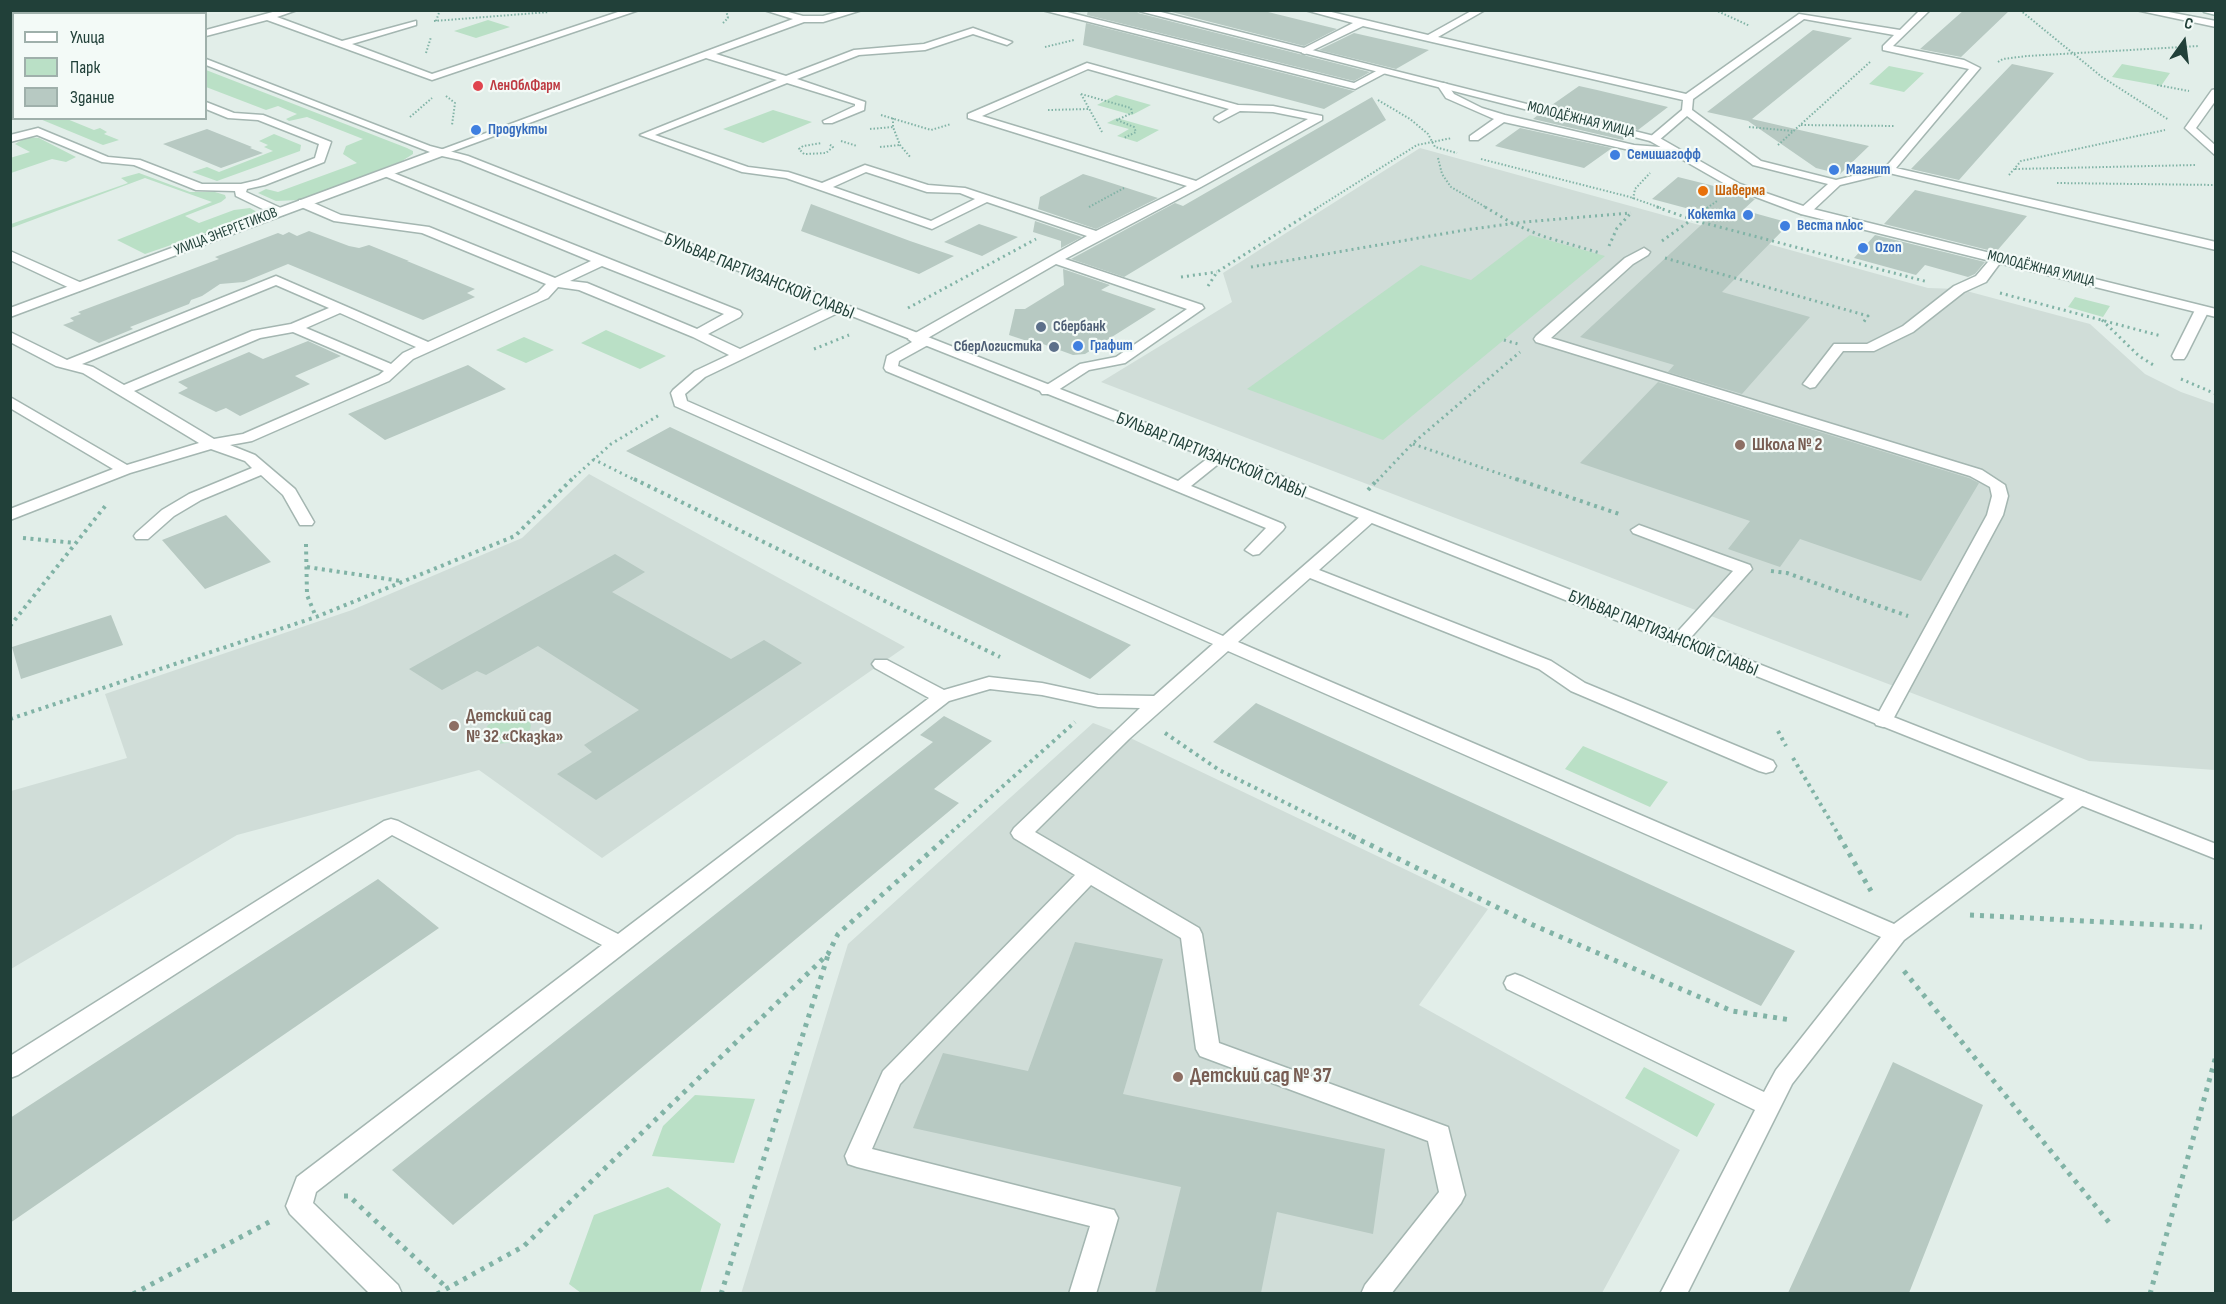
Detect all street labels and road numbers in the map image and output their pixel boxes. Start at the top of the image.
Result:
street label: МОЛОДЁЖНАЯ УЛИЦА [1525,98,1637,142]
street label: УЛИЦА ЭНЕРГЕТИКОВ [172,204,280,260]
street label: БУЛЬВАР ПАРТИЗАНСКОЙ СЛАВЫ [661,229,857,325]
street label: МОЛОДЁЖНАЯ УЛИЦА [1985,247,2097,291]
street label: БУЛЬВАР ПАРТИЗАНСКОЙ СЛАВЫ [1113,408,1309,504]
street label: БУЛЬВАР ПАРТИЗАНСКОЙ СЛАВЫ [1565,586,1761,682]

